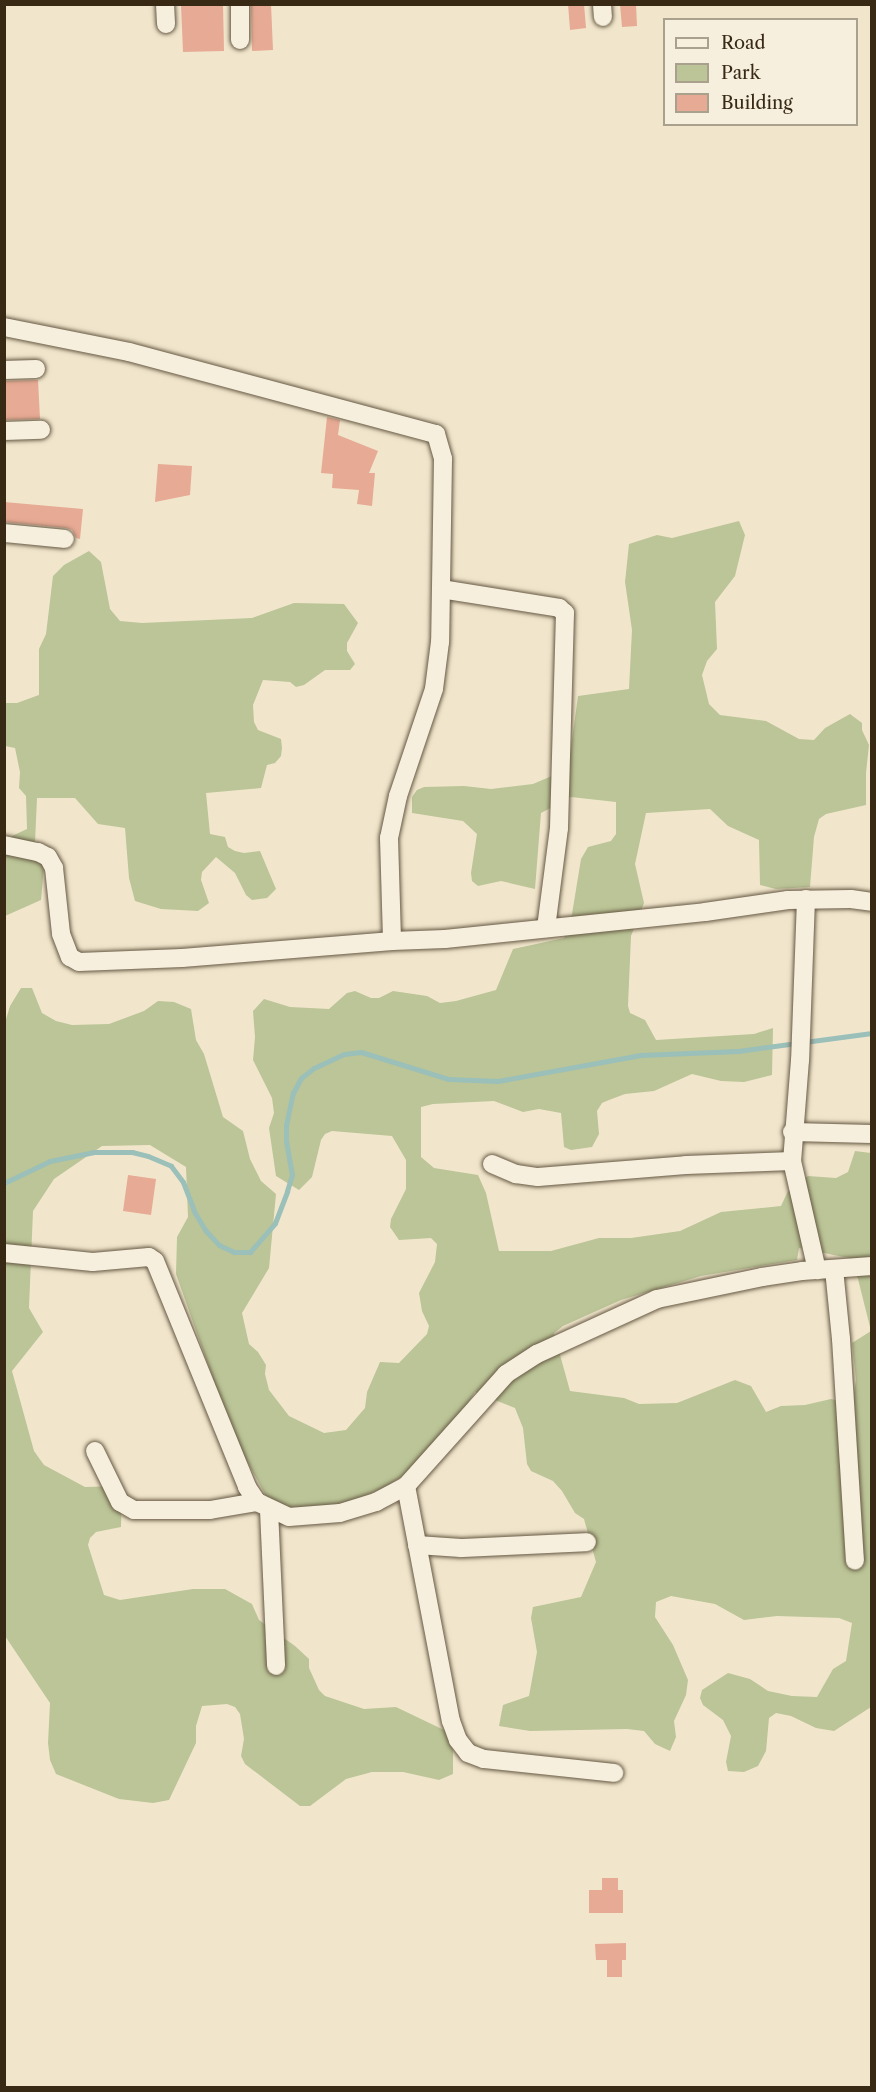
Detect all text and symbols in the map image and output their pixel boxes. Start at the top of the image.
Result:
legend [663,18,858,126]
text: Road [721,32,766,54]
text: Park [721,62,760,84]
text: Building [721,92,793,114]

